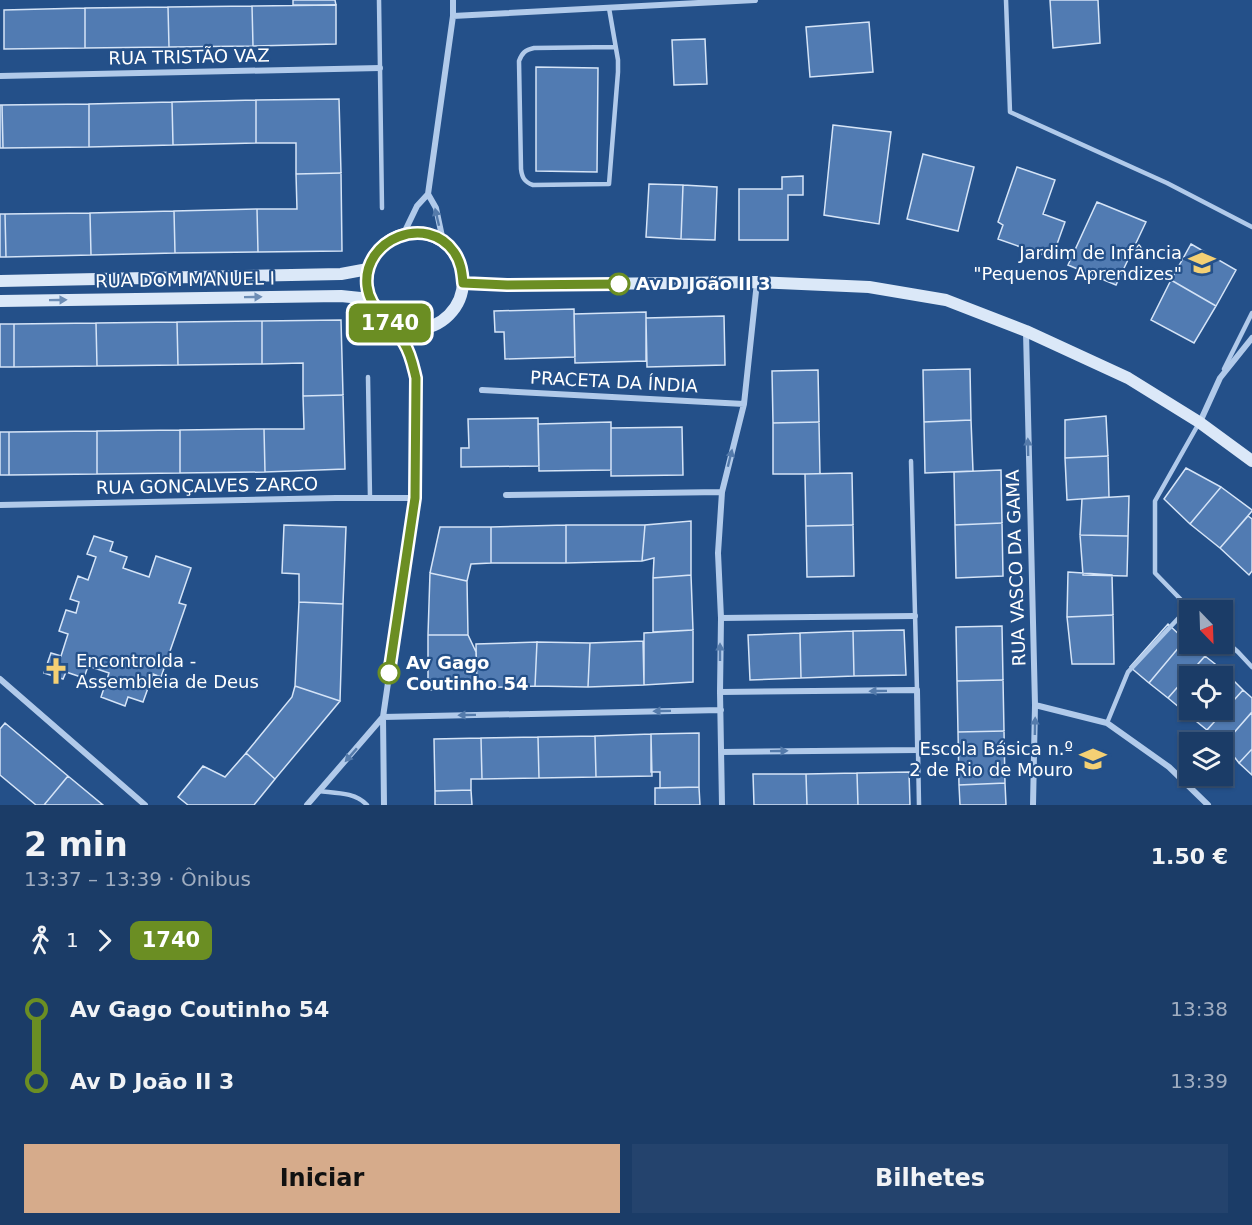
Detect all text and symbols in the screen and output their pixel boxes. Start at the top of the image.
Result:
street label: RUA TRISTÃO VAZ [108,45,270,68]
one-way arrow [432,208,442,226]
place label: Jardim de Infância "Pequenos Aprendizes" [973,242,1182,284]
school or university icon: Jardim de Infância "Pequenos Aprendizes" [1187,248,1217,278]
street label: RUA DOM MANUEL I [95,267,275,292]
marker: Av D João II 3 [608,273,630,295]
place label: Av D João II 3 [636,273,771,294]
one-way arrow [244,292,263,302]
one-way arrow [49,295,68,305]
line badge: 1740 [348,304,432,342]
text: 1740 [361,311,419,335]
street label: PRACETA DA ÍNDIA [530,367,699,396]
one-way arrow [1023,437,1033,456]
one-way arrow [726,449,736,467]
street label: RUA VASCO DA GAMA [1002,469,1029,667]
street label: RUA GONÇALVES ZARCO [96,473,318,498]
north arrow [1179,600,1233,654]
map controls [1179,600,1233,786]
one-way arrow [716,642,725,661]
place label: EncontroIda - Assembleia de Deus [76,650,259,692]
place label: Av Gago Coutinho 54 [406,652,528,694]
church icon: EncontroIda - Assembleia de Deus [41,656,71,686]
marker: Av Gago Coutinho 54 [378,662,400,684]
button: locate [1179,666,1233,720]
one-way arrow [868,686,887,695]
one-way arrow [653,706,672,716]
one-way arrow [458,711,477,720]
one-way arrow [1030,716,1039,735]
button: layers [1179,732,1233,786]
place label: Escola Básica n.º 2 de Rio de Mouro [909,738,1073,780]
school or university icon: Escola Básica n.º 2 de Rio de Mouro [1078,744,1108,774]
one-way arrow [345,747,358,762]
one-way arrow [770,747,789,756]
text: 2 min [24,825,128,864]
text: 1.50 € [1151,844,1228,869]
text: 13:37 – 13:39 · Ônibus [24,867,251,891]
icon: walk [24,924,57,957]
icon: forward [88,924,121,957]
text: 1 [66,928,79,952]
text: 1740 [142,928,200,952]
text: Av Gago Coutinho 54 [70,997,329,1022]
text: 13:38 [1170,997,1228,1021]
text: Av D João II 3 [70,1069,234,1094]
text: 13:39 [1170,1069,1228,1093]
button: Iniciar [24,1144,620,1213]
button: Bilhetes [632,1144,1228,1213]

